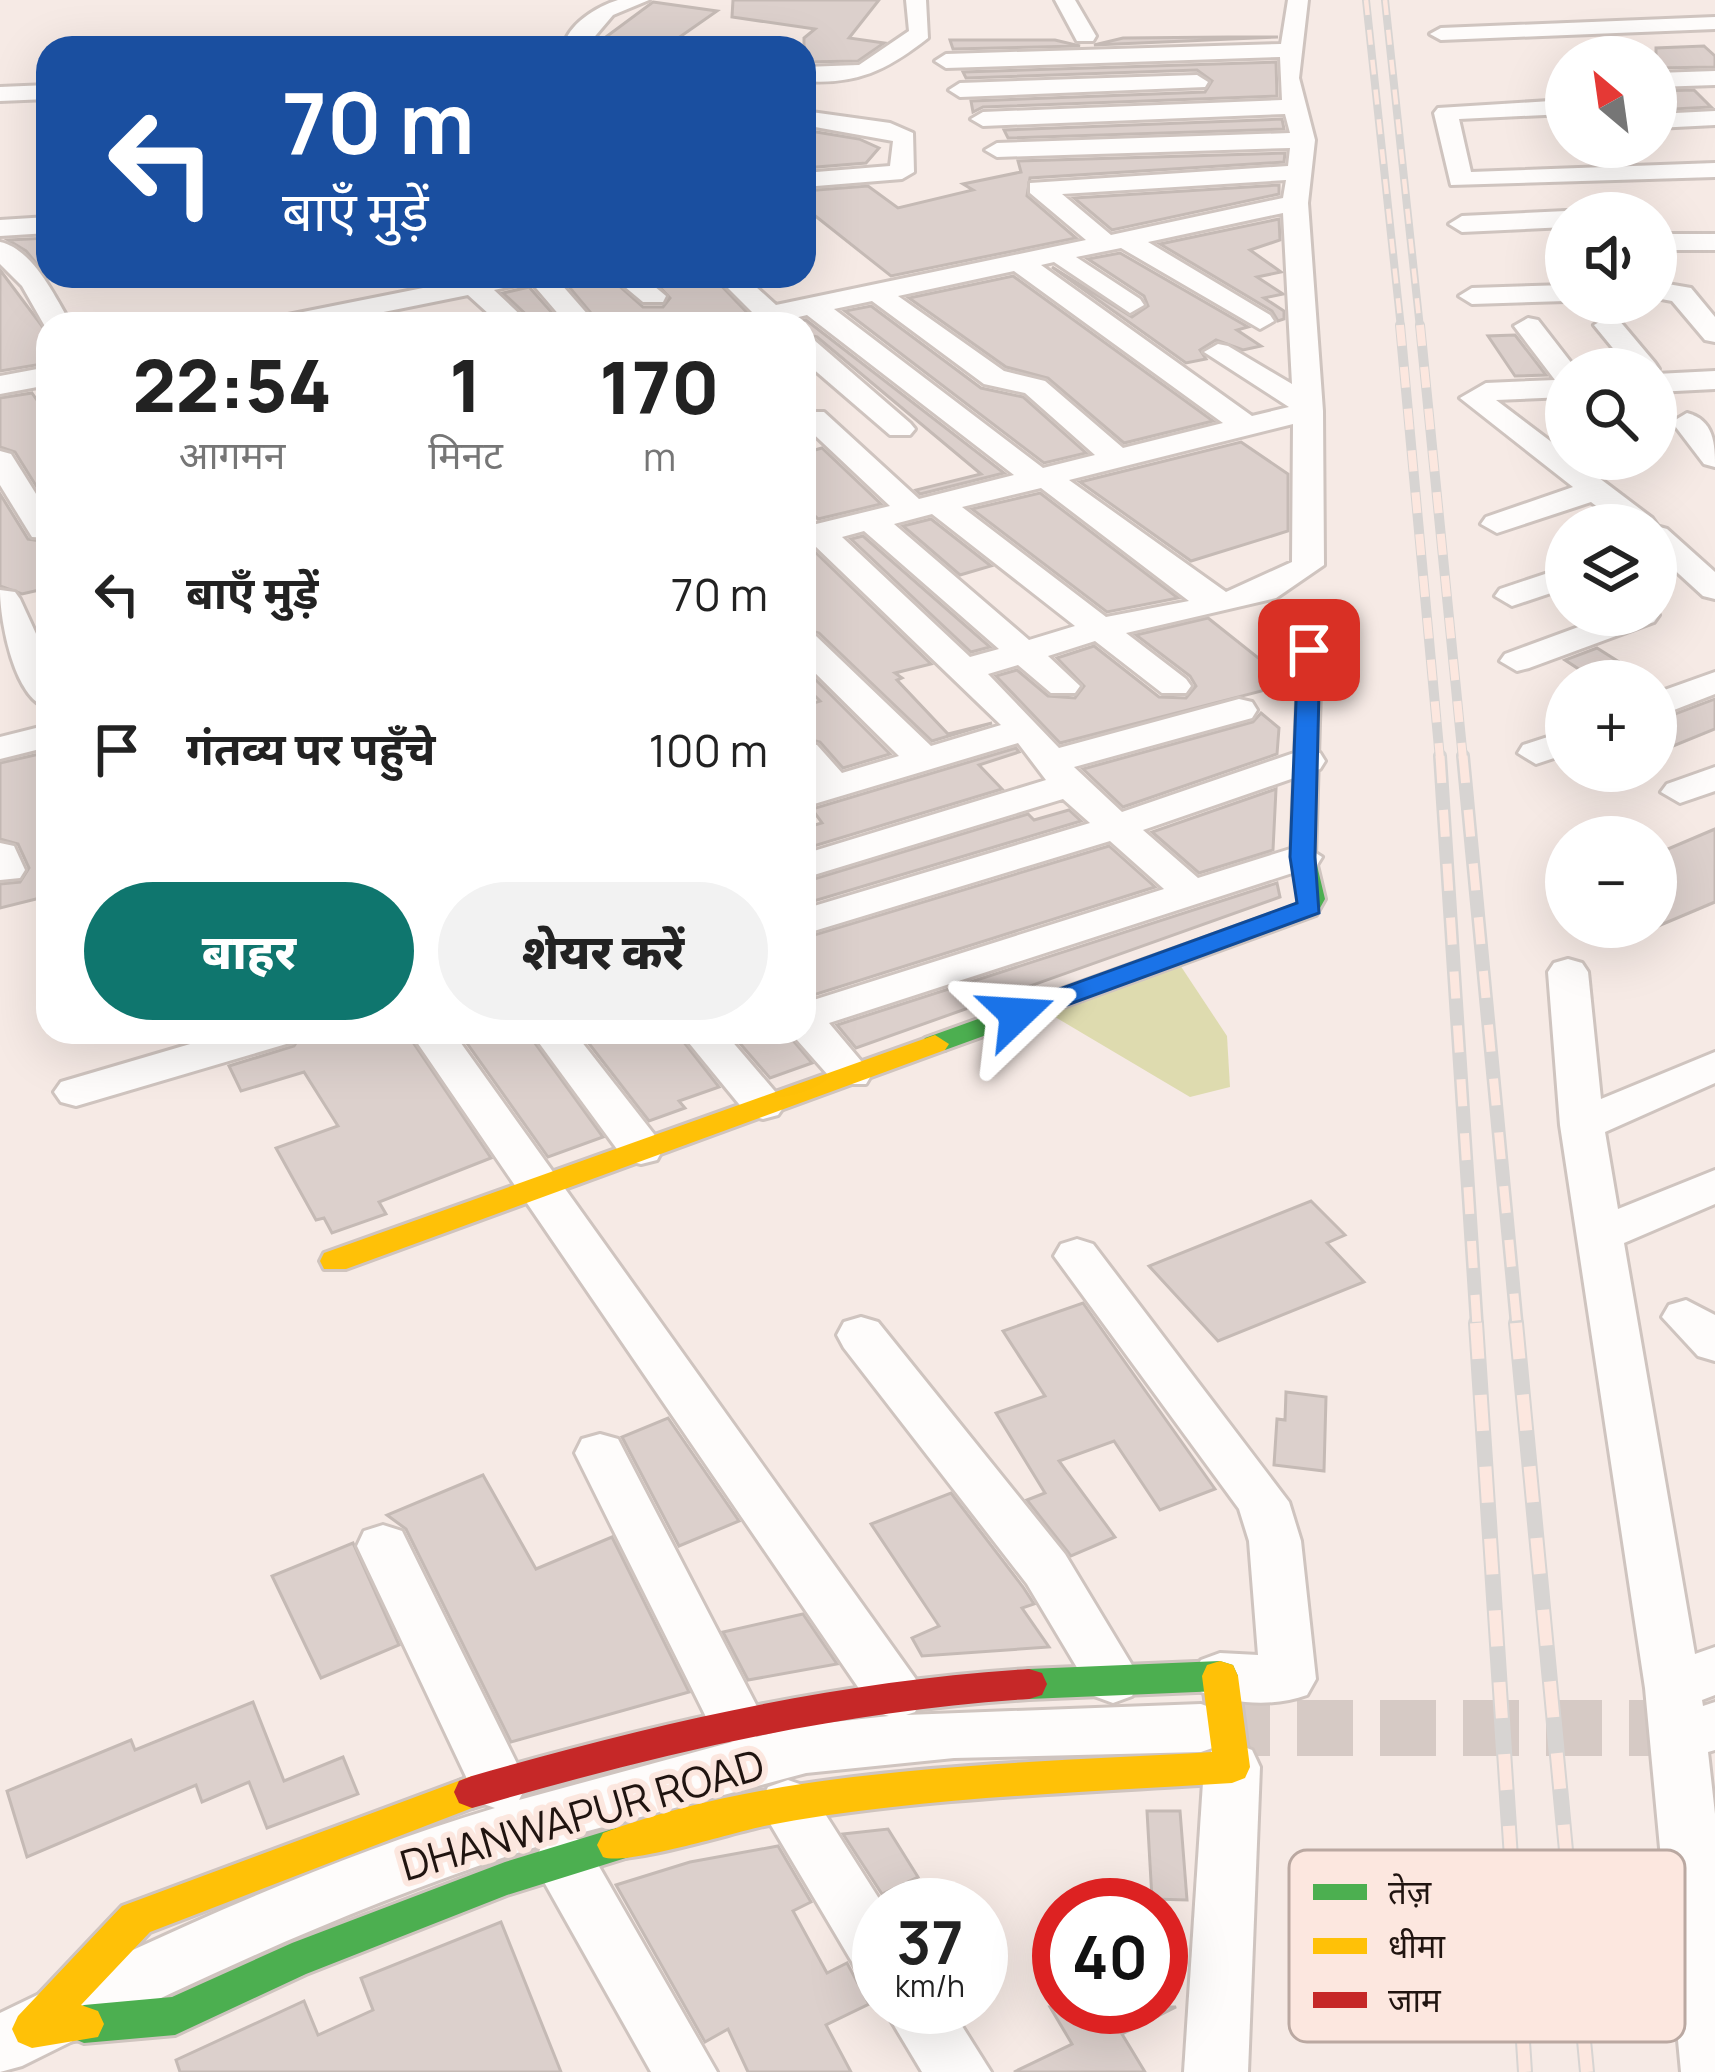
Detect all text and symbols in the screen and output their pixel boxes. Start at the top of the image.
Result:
north arrow [1545,36,1677,168]
map controls [1545,36,1677,948]
text: 70 m [282,64,474,179]
icon: left [84,84,240,240]
text: बाएँ मुड़ें [282,173,429,247]
button: sound [1545,192,1677,324]
text: 22:54 [132,335,332,434]
text: 1 [449,335,482,434]
text: 170 [599,337,720,436]
button: search [1545,348,1677,480]
text: आगमन [179,427,285,481]
text: मिनट [428,427,503,481]
text: m [643,429,676,483]
button: layers [1545,504,1677,636]
icon: left [84,561,150,627]
text: बाएँ मुड़ें [186,561,318,623]
text: 70 m [671,563,768,625]
pin [1258,599,1360,701]
icon: arrive [1276,617,1342,683]
button: + [1545,660,1677,792]
icon: arrive [84,717,150,783]
text: गंतव्य पर पहुँचे [186,717,435,779]
text: 100 m [648,719,768,781]
button: − [1545,816,1677,948]
button: बाहर [84,882,414,1020]
button: शेयर करें [438,882,768,1020]
position arrow [954,951,1080,1077]
street label: DHANWAPUR ROAD [393,1734,771,1894]
legend [1289,1850,1685,2042]
text: तेज़ [1388,1869,1432,1914]
speed limit sign: 40 [1032,1878,1188,2034]
text: 37 [897,1900,963,1982]
text: धीमा [1388,1923,1447,1968]
text: km/h [895,1965,965,2006]
text: जाम [1388,1977,1442,2022]

